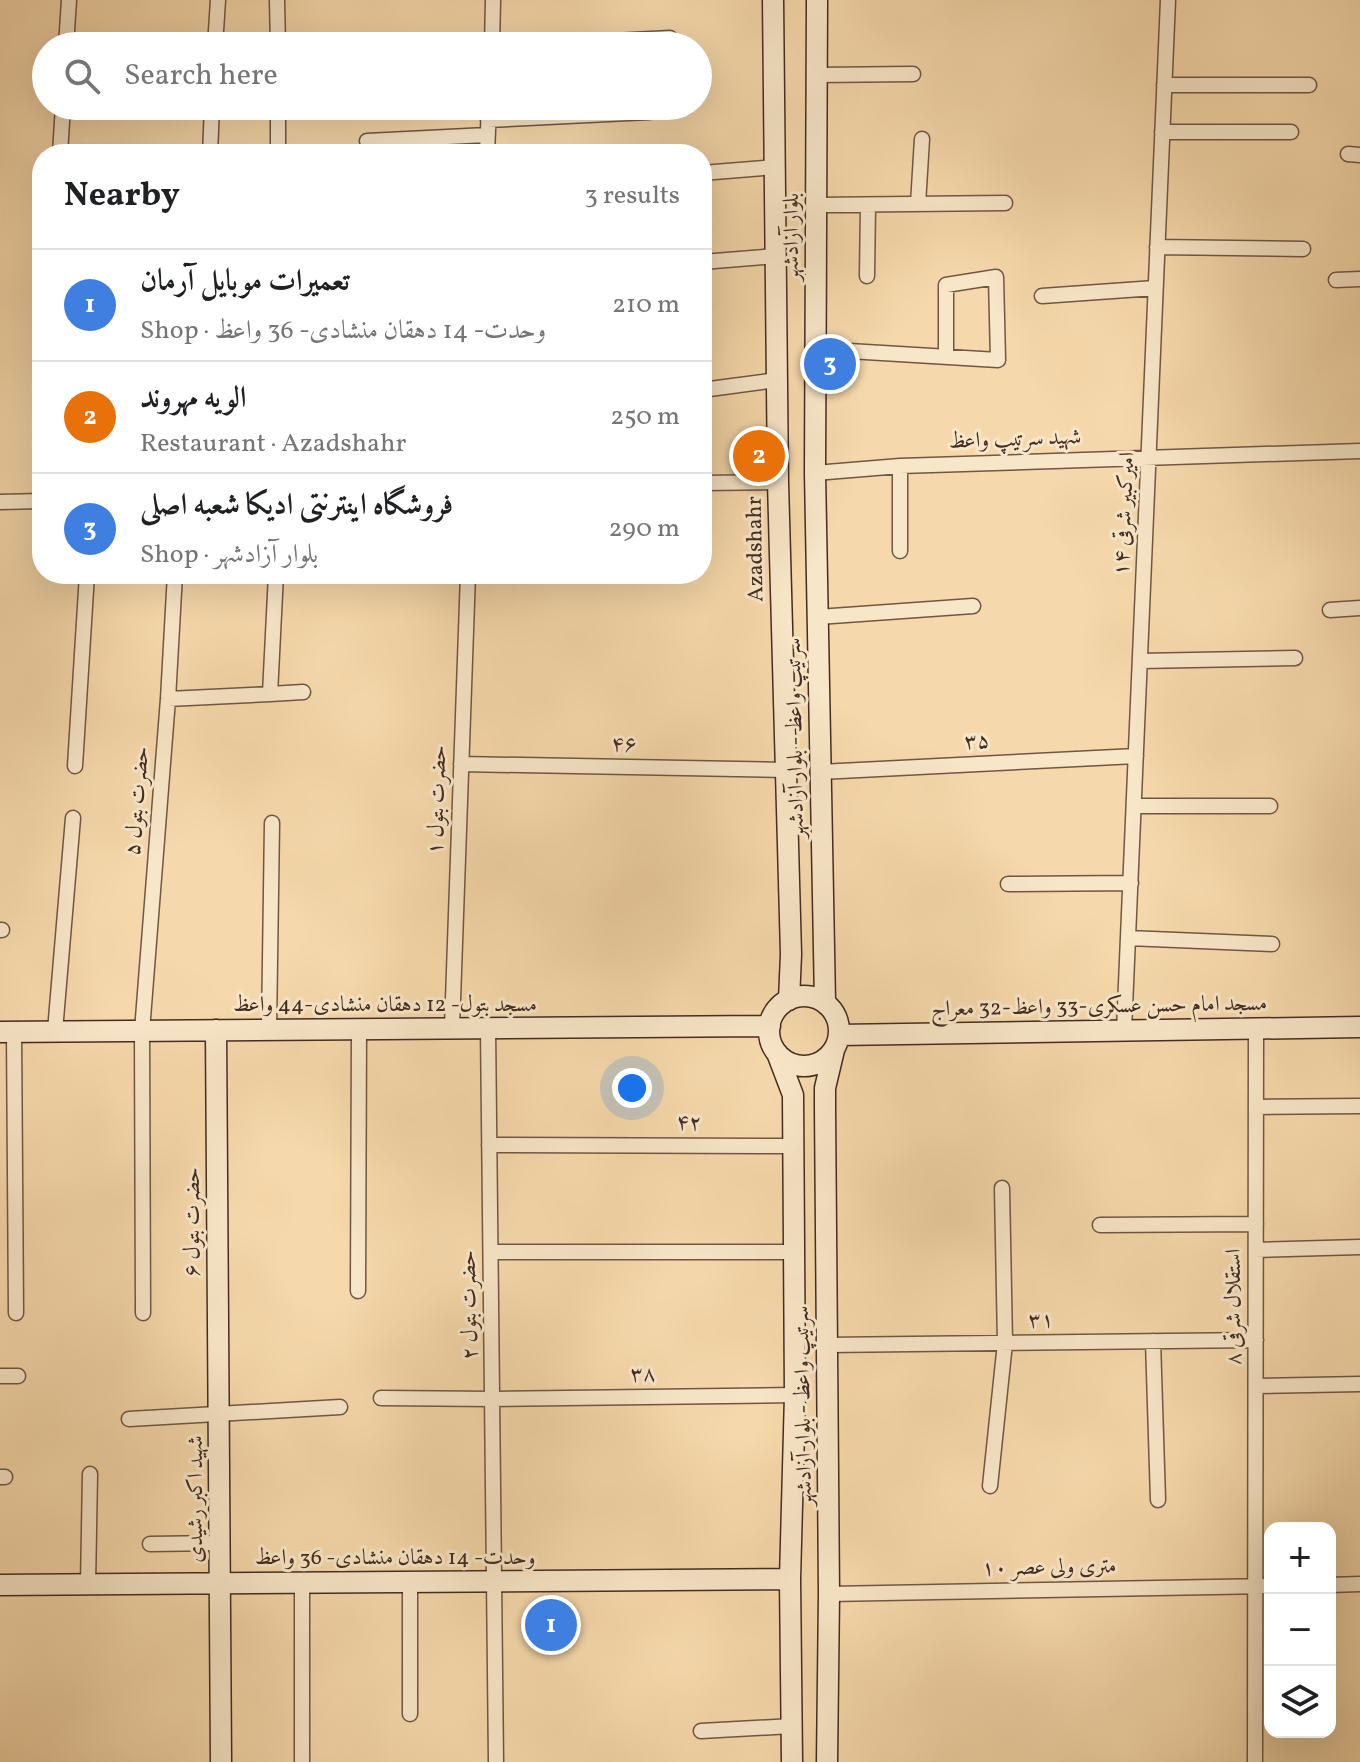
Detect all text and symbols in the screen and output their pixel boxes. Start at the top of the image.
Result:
search box [32,32,712,120]
icon: search [60,54,104,98]
text: Search here [124,55,278,97]
text: Nearby [64,173,180,220]
text: 3 results [584,178,680,214]
street label: بلوار آزادشهر [777,193,808,283]
text: تعمیرات موبایل آرمان [140,261,350,303]
text: 1 [85,287,95,323]
text: 210 m [612,287,680,323]
text: Shop · وحدت- 14 دهقان منشادی- 36 واعظ [140,313,546,349]
pin: 3 [804,334,856,394]
text: الویه مهروند [140,378,246,420]
text: 2 [83,399,97,435]
text: 250 m [610,399,680,435]
street label: شهید سرتیپ واعظ [948,422,1082,458]
text: Restaurant · Azadshahr [140,426,406,462]
pin: 2 [733,426,785,486]
street label: ۱۴ امیرکبیر شرقی [1106,451,1144,577]
text: فروشگاه اینترنتی ادیکا شعبه اصلی [140,485,453,527]
street label: Azadshahr [740,496,772,602]
text: 3 [83,511,97,547]
text: 290 m [608,511,680,547]
text: Shop · بلوار آزادشهر [140,537,318,573]
street label: سرتیپ واعظ - بلوار آزادشهر [779,638,813,840]
street label: ۳۵ [963,726,991,758]
street label: ۴۶ [611,729,637,761]
street label: حضرت بتول ۵ [118,745,158,857]
street label: حضرت بتول ۱ [421,745,455,855]
street label: مسجد امام حسن عسکری-33 واعظ-32 معراج [931,989,1267,1027]
street label: مسجد بتول- 12 دهقان منشادی-44 واعظ [233,990,537,1021]
your location [612,1068,652,1108]
street label: ۴۲ [676,1108,702,1139]
street label: حضرت بتول ۶ [178,1167,209,1277]
street label: استقلال شرقی ۸ [1219,1249,1250,1365]
street label: حضرت بتول ۲ [454,1250,486,1360]
street label: ۳۱ [1028,1305,1054,1337]
street label: سرتیپ واعظ - بلوار آزادشهر [787,1306,821,1508]
street label: ۳۸ [630,1359,656,1391]
street label: شهید اکبر رشیدی [181,1435,212,1563]
map controls [1264,1522,1336,1738]
button: + [1264,1522,1336,1594]
street label: وحدت- 14 دهقان منشادی- 36 واعظ [254,1543,536,1574]
street label: ۱۰ متری ولی عصر [981,1551,1117,1585]
button: − [1264,1594,1336,1666]
pin: 1 [525,1595,577,1655]
button: layers [1264,1666,1336,1738]

